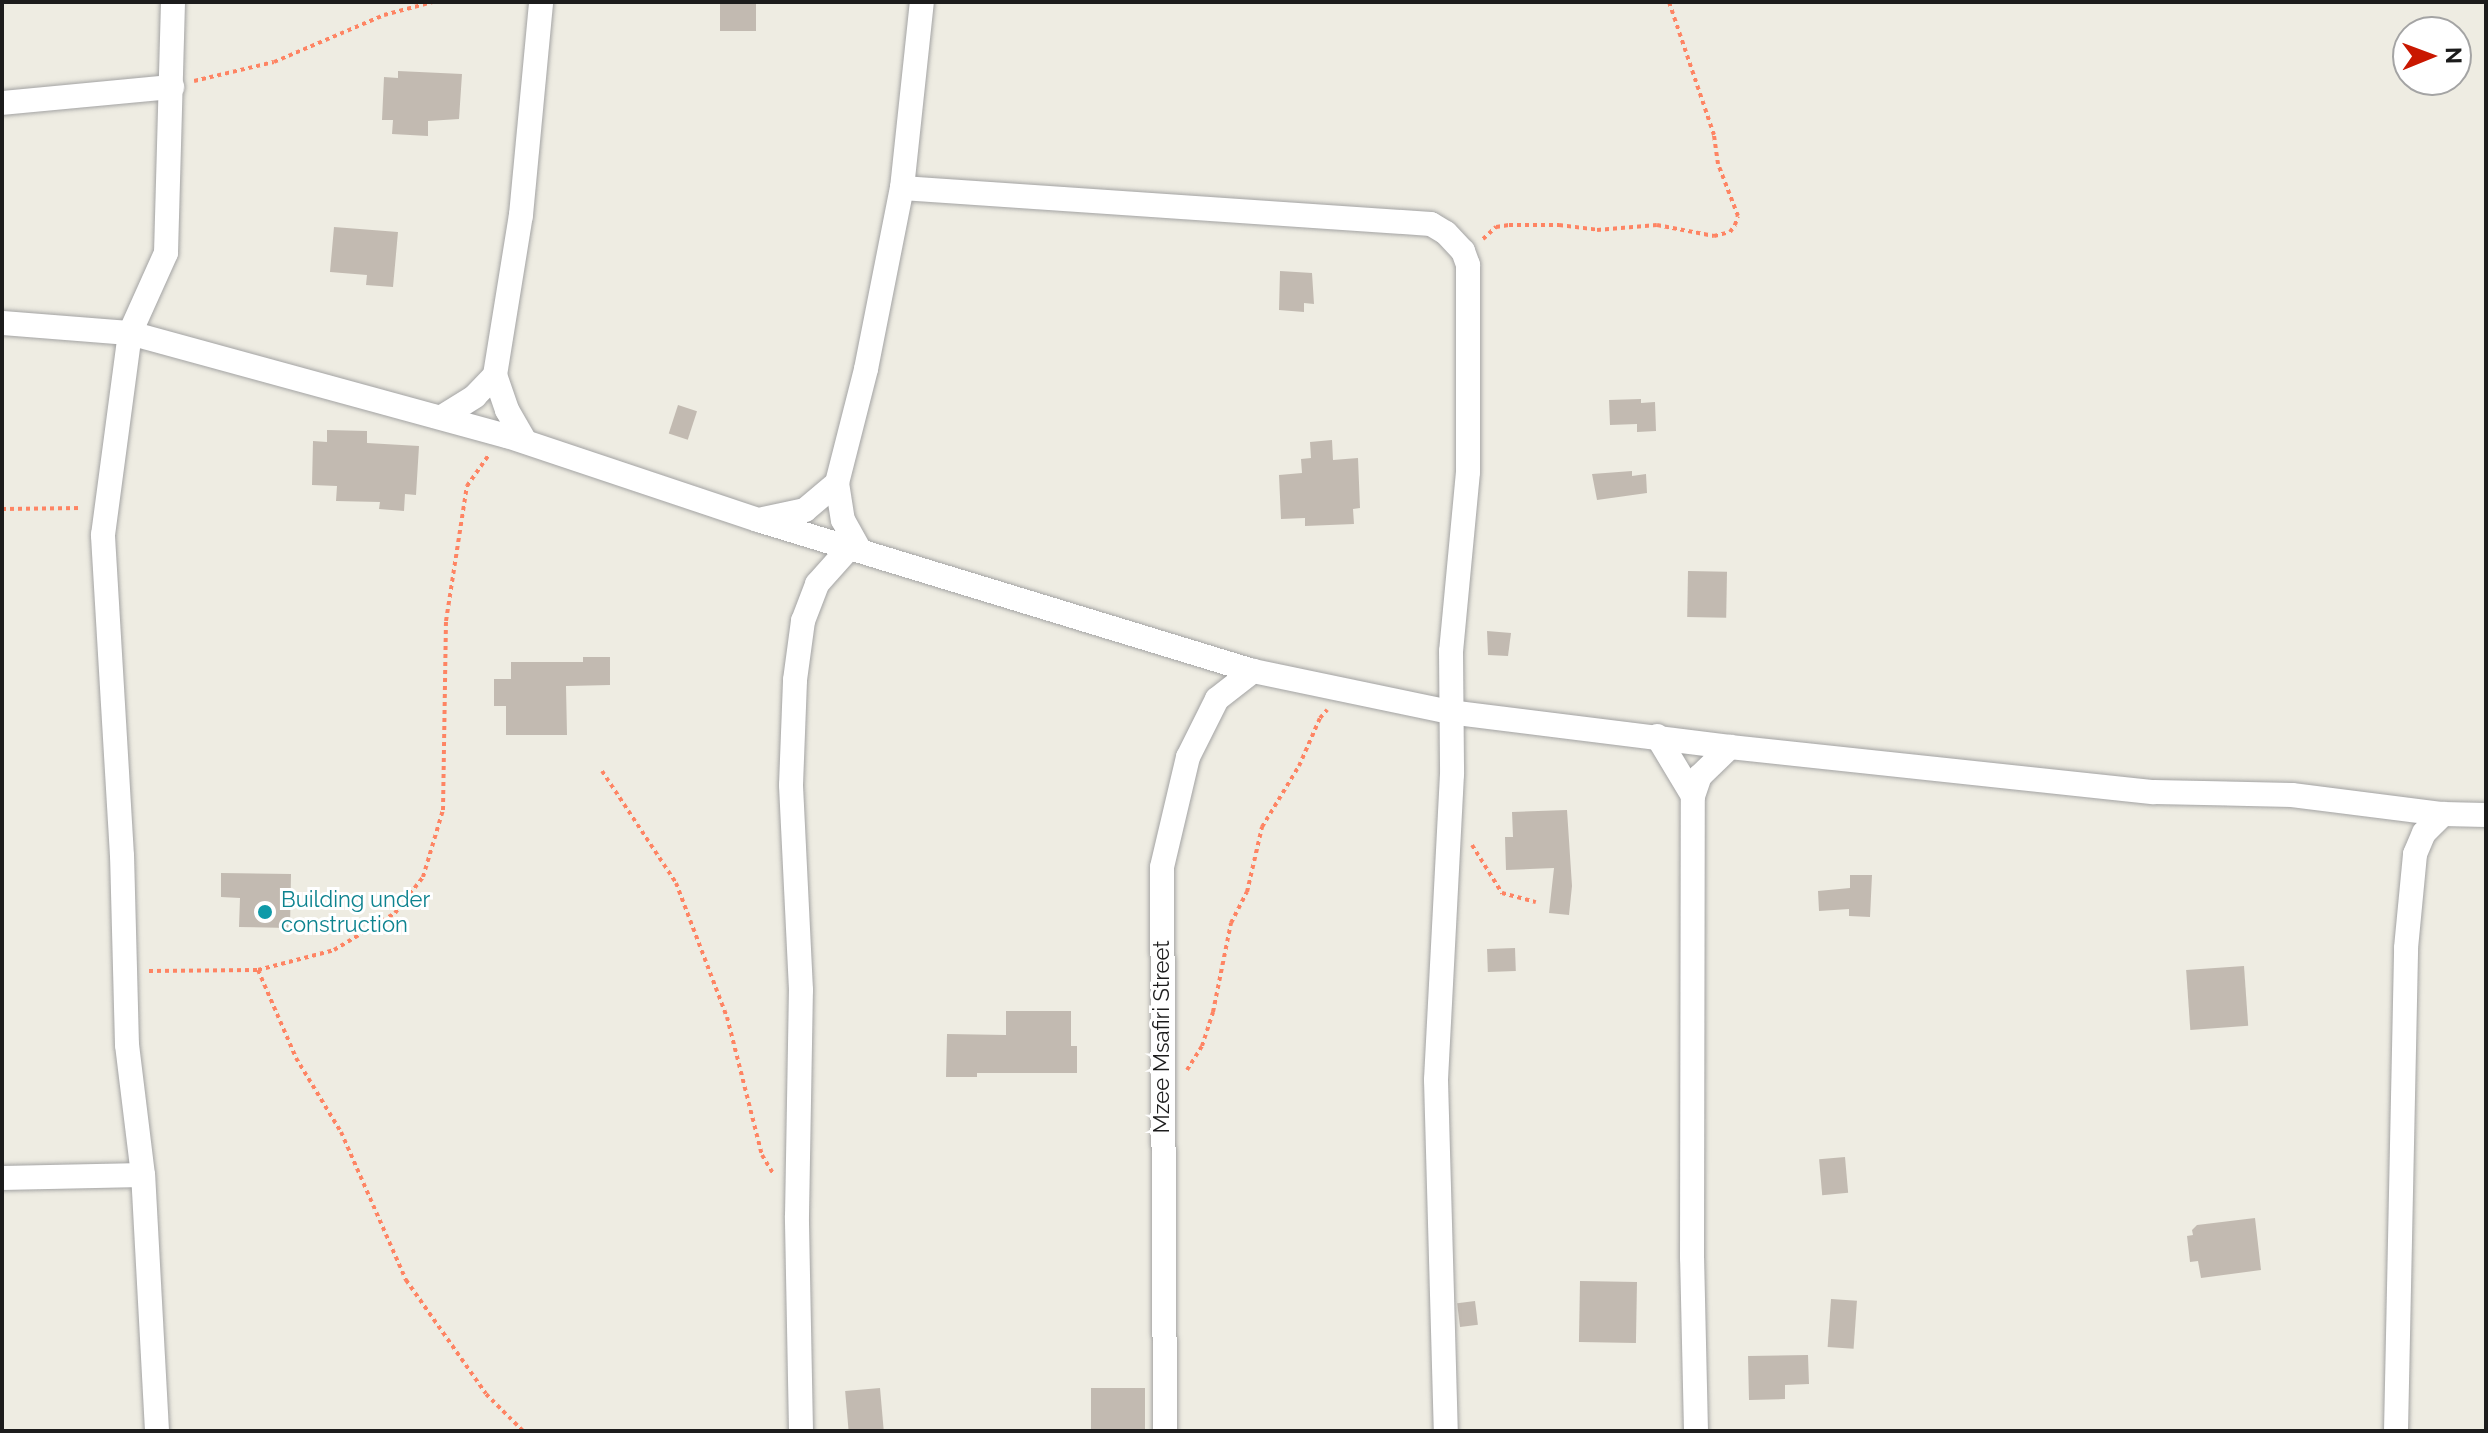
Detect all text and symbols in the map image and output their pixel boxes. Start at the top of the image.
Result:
north arrow [2392,16,2472,96]
text: N [2441,47,2467,64]
place label: Building under construction [281,886,430,938]
marker: Building under construction [256,903,274,921]
street label: Mzee Msafiri Street [1149,940,1175,1134]

